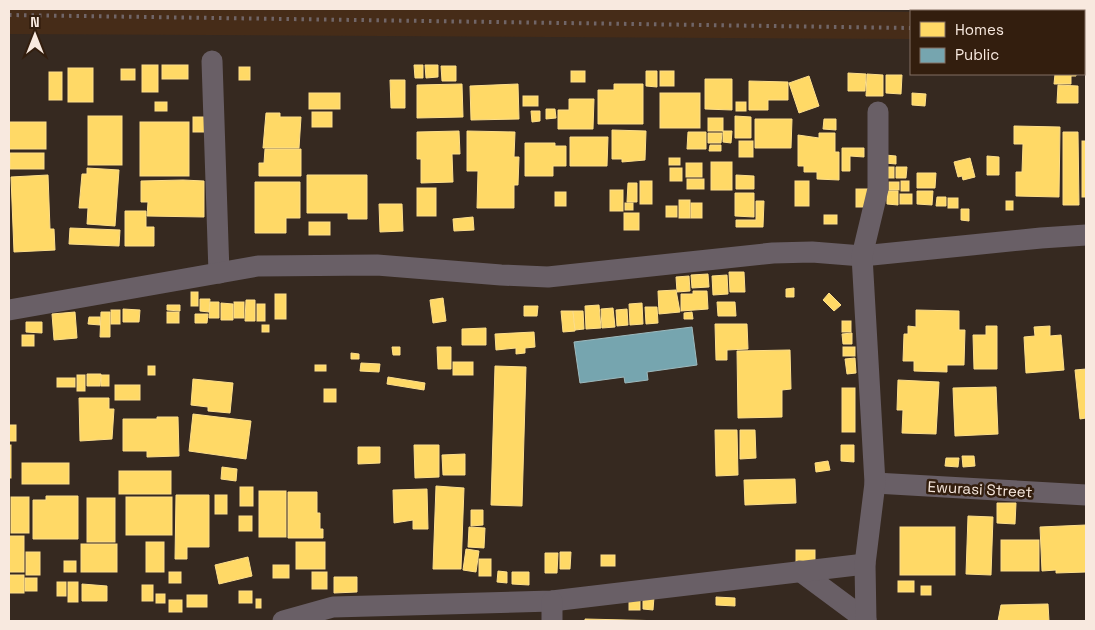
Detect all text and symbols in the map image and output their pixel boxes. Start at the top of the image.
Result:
north arrow [10,10,60,60]
legend [910,10,1085,75]
text: N [30,13,40,31]
text: Homes [955,20,1004,39]
text: Public [955,45,999,64]
street label: Ewurasi Street [927,477,1033,501]

